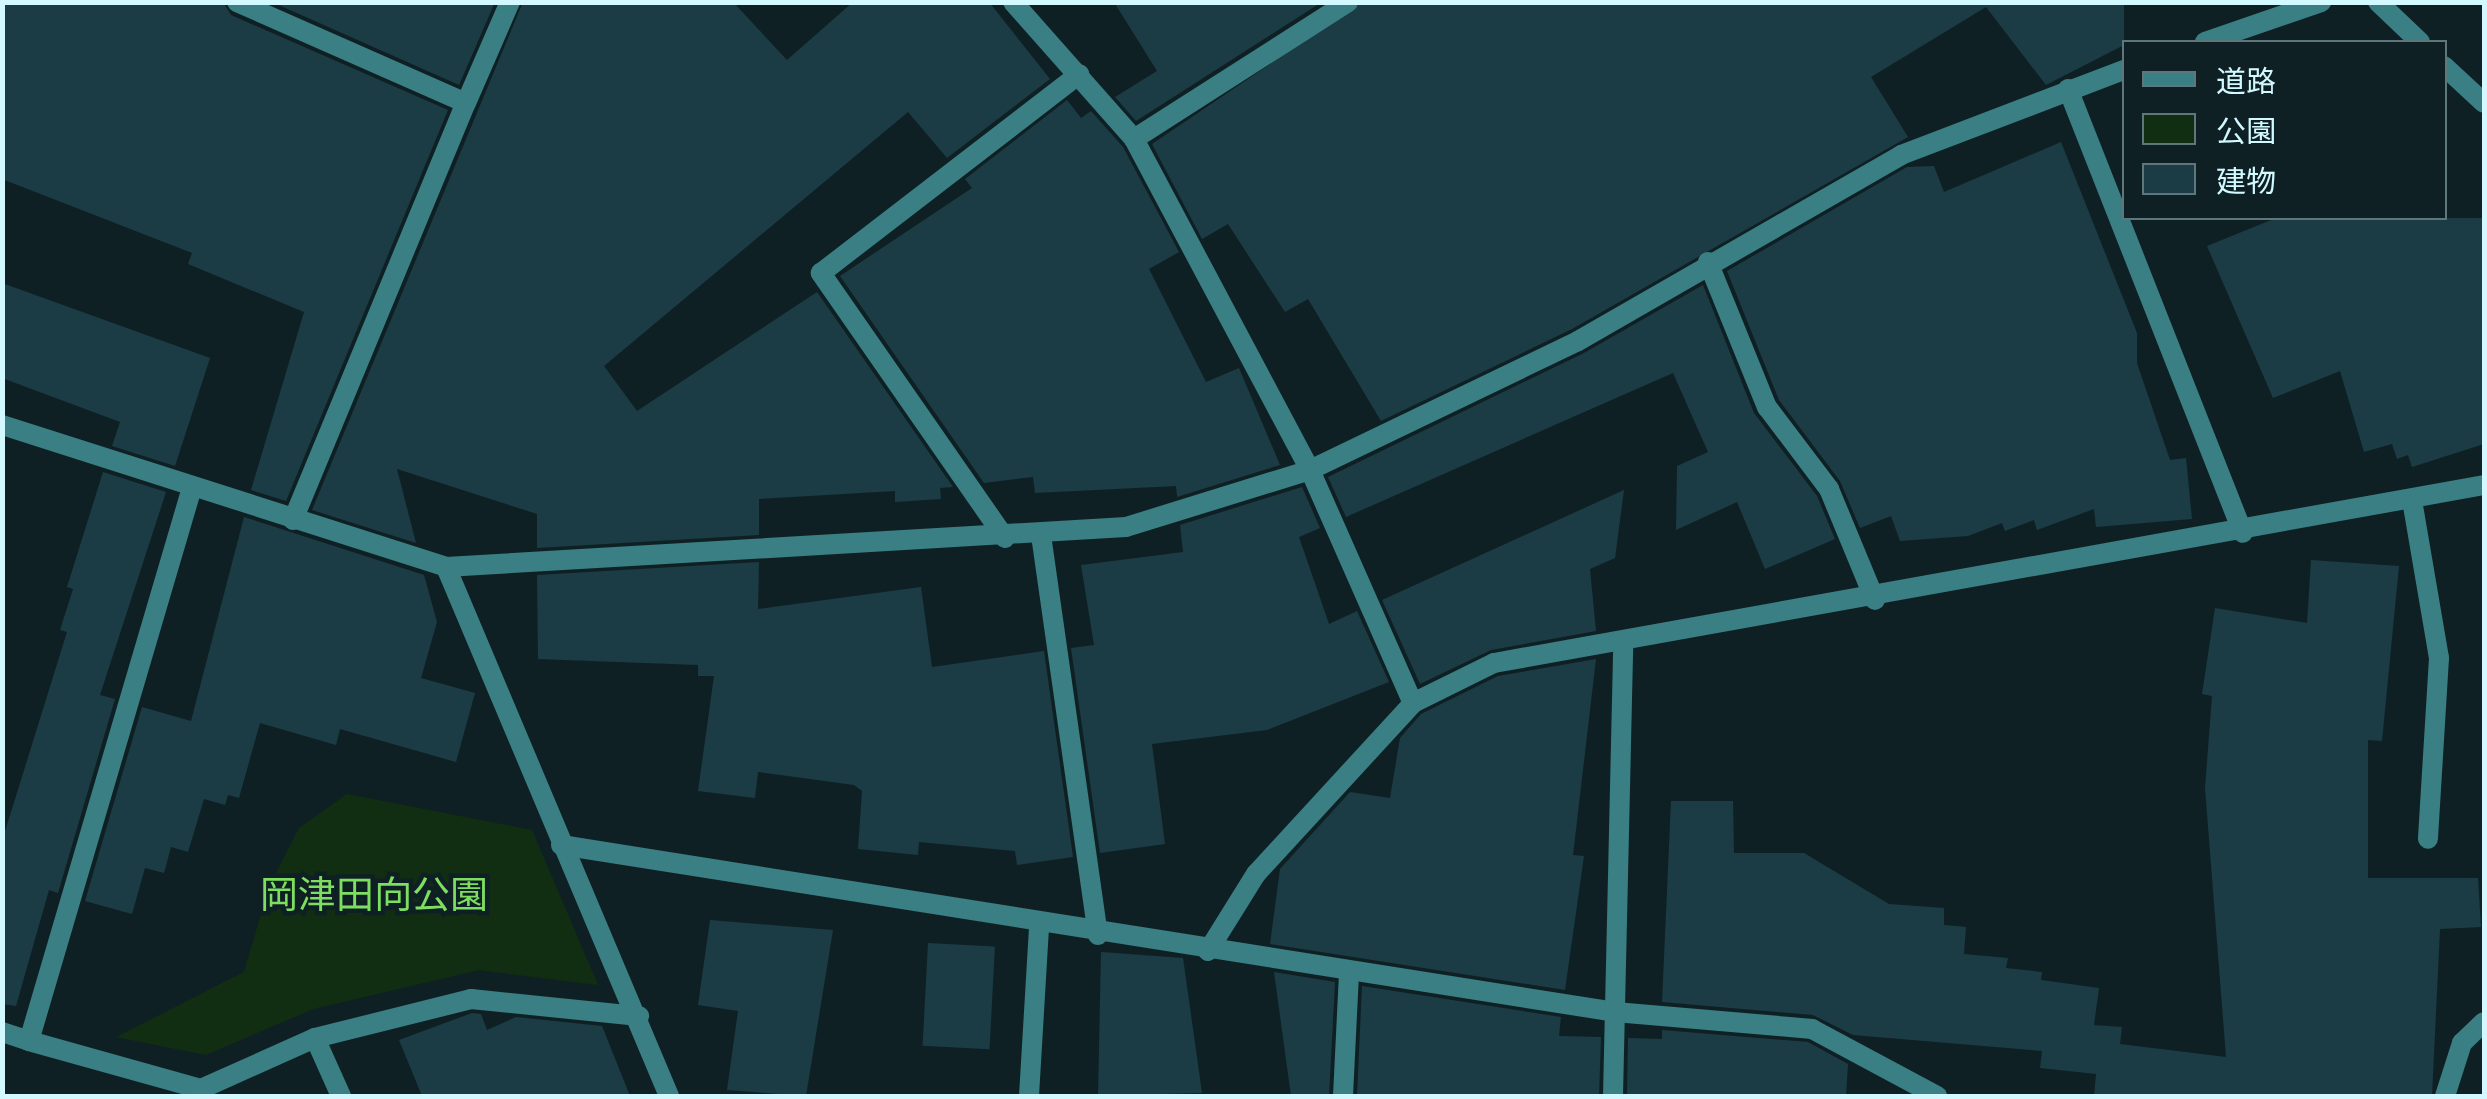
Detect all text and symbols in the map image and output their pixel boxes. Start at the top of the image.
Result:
legend [2122,40,2447,220]
text: 道路 [2216,64,2276,101]
text: 公園 [2216,114,2276,151]
text: 建物 [2216,164,2276,201]
park label: 岡津田向公園 [260,873,488,919]

